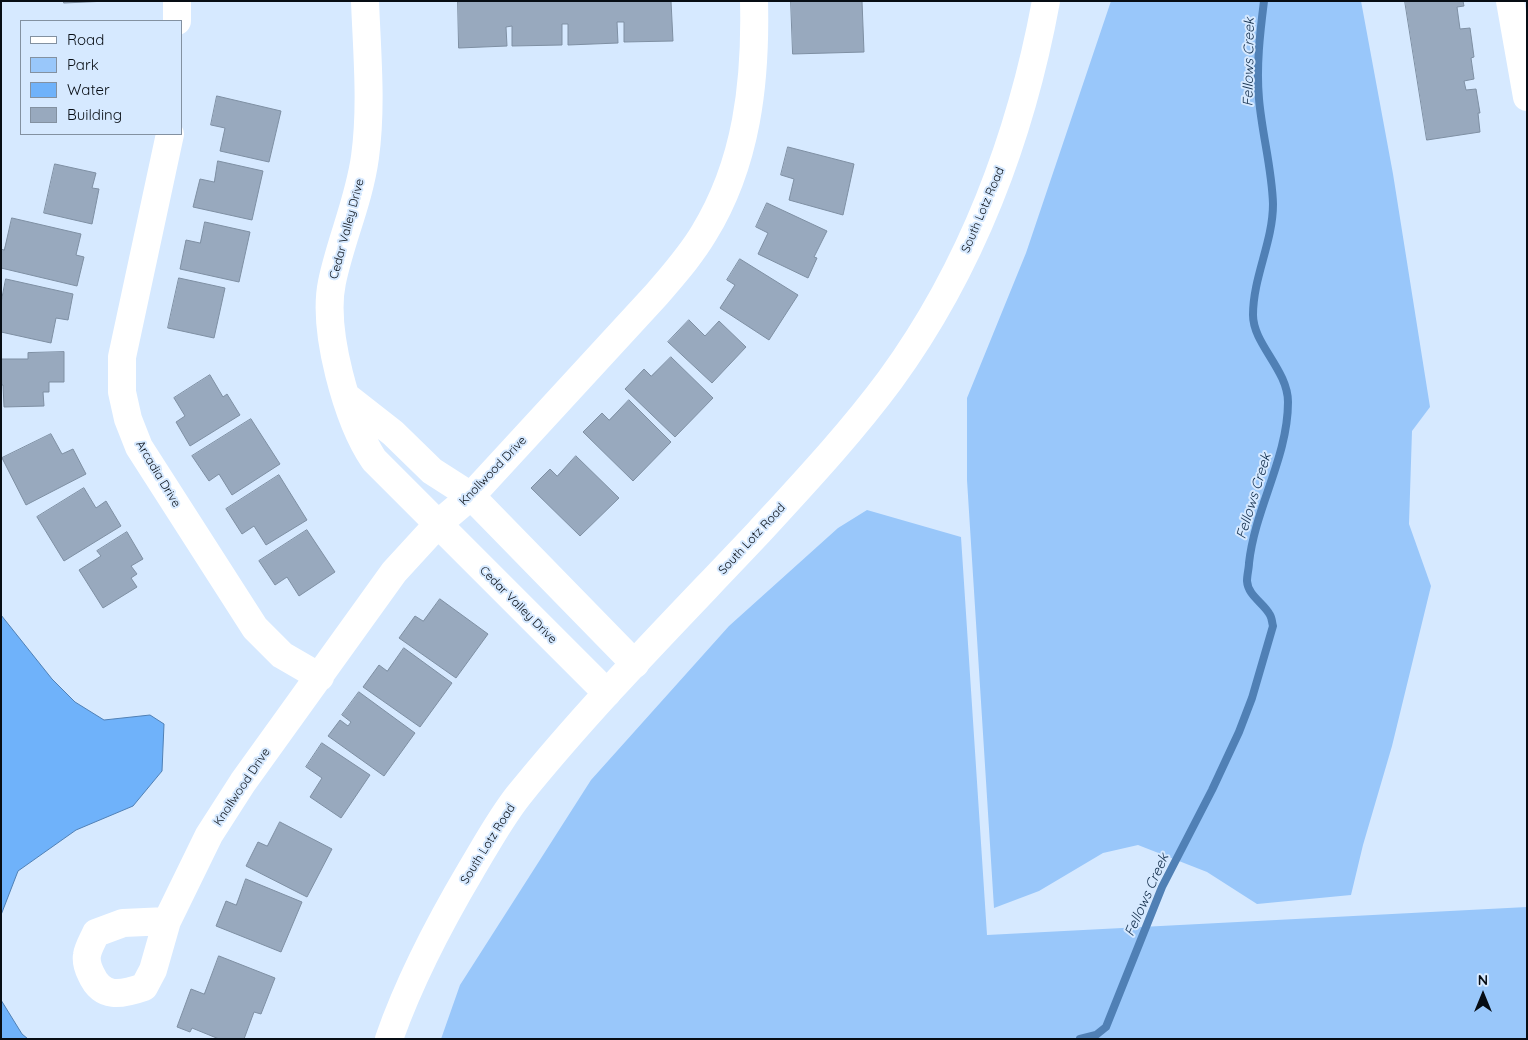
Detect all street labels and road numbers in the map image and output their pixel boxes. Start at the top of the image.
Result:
street label: South Lotz Road [959,165,1007,255]
street label: Cedar Valley Drive [327,177,367,281]
street label: Knollwood Drive [456,433,530,509]
street label: Arcadia Drive [133,438,183,510]
street label: South Lotz Road [716,501,788,577]
street label: Cedar Valley Drive [476,563,560,647]
street label: Knollwood Drive [211,745,273,829]
street label: South Lotz Road [458,801,518,887]

